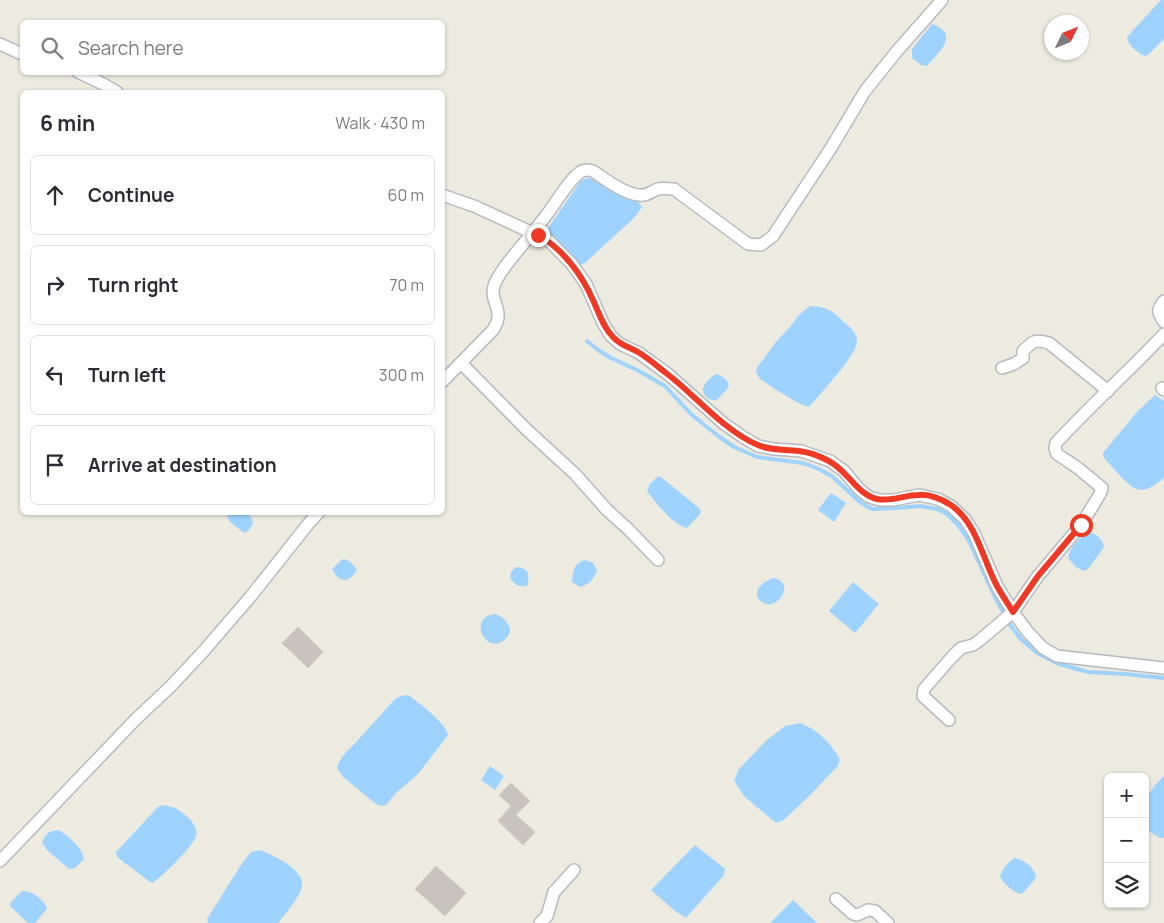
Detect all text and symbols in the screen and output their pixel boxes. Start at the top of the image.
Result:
north arrow [1044,15,1089,60]
search box [20,20,445,75]
icon: search [38,34,66,62]
text: Search here [78,35,184,61]
text: 6 min [40,109,95,137]
text: Walk · 430 m [335,112,425,134]
icon: ahead [41,181,69,209]
text: Continue [88,182,174,208]
text: 60 m [388,184,424,206]
route end [527,224,550,247]
icon: right [41,271,69,299]
text: Turn right [88,272,178,298]
text: 70 m [389,274,424,296]
icon: left [41,361,69,389]
text: Turn left [88,362,166,388]
text: 300 m [379,364,424,386]
icon: arrive [41,451,69,479]
text: Arrive at destination [88,452,277,478]
route start [1070,514,1093,537]
map controls [1104,773,1149,908]
button: + [1104,773,1149,818]
button: − [1104,818,1149,863]
button: layers [1104,863,1149,908]

